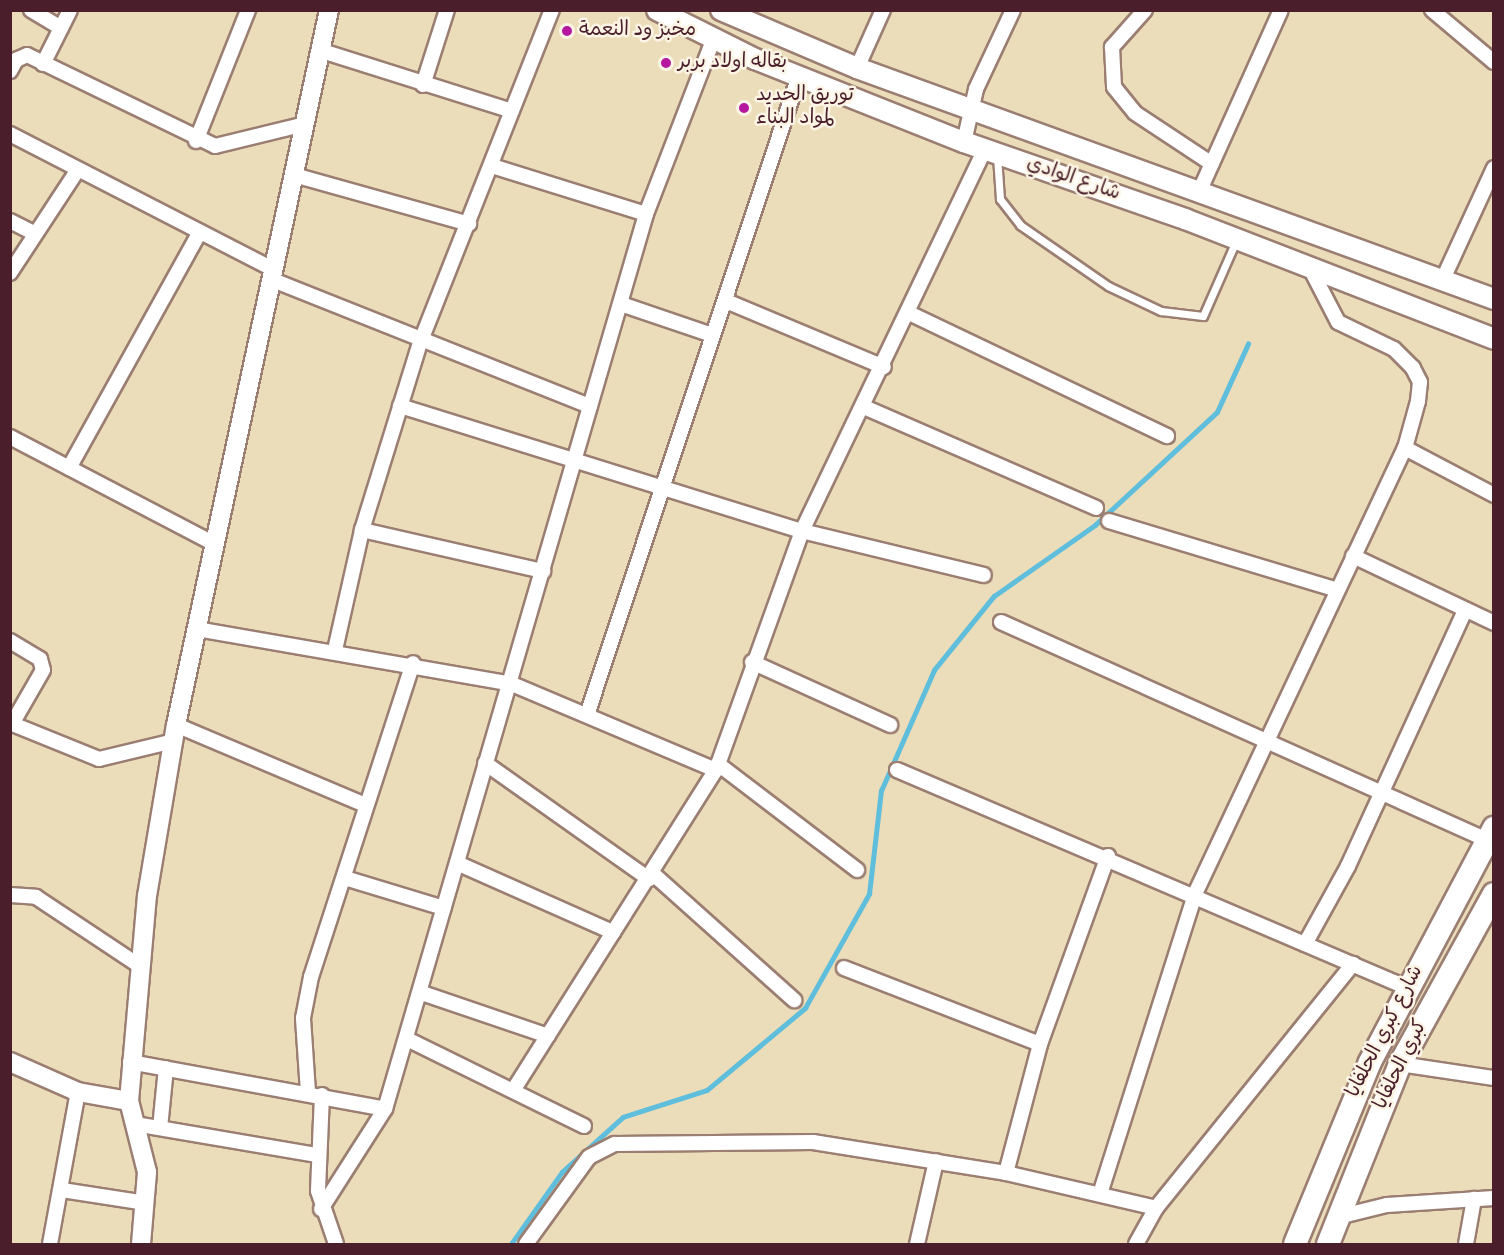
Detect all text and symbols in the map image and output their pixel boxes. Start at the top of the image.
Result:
place label: مخبز ود النعمة [579,19,696,43]
marker: مخبز ود النعمة [560,24,574,38]
place label: بقاله اولاد بربر [678,51,787,75]
marker: بقاله اولاد بربر [659,56,673,70]
place label: توريق الحديد لمواد البناء [756,84,854,131]
marker: توريق الحديد لمواد البناء [737,101,751,115]
street label: شارع الوادي [1023,153,1123,207]
street label: شارع كبري الحلفايا [1342,962,1430,1102]
street label: كبري الحلفايا [1370,1016,1434,1114]

